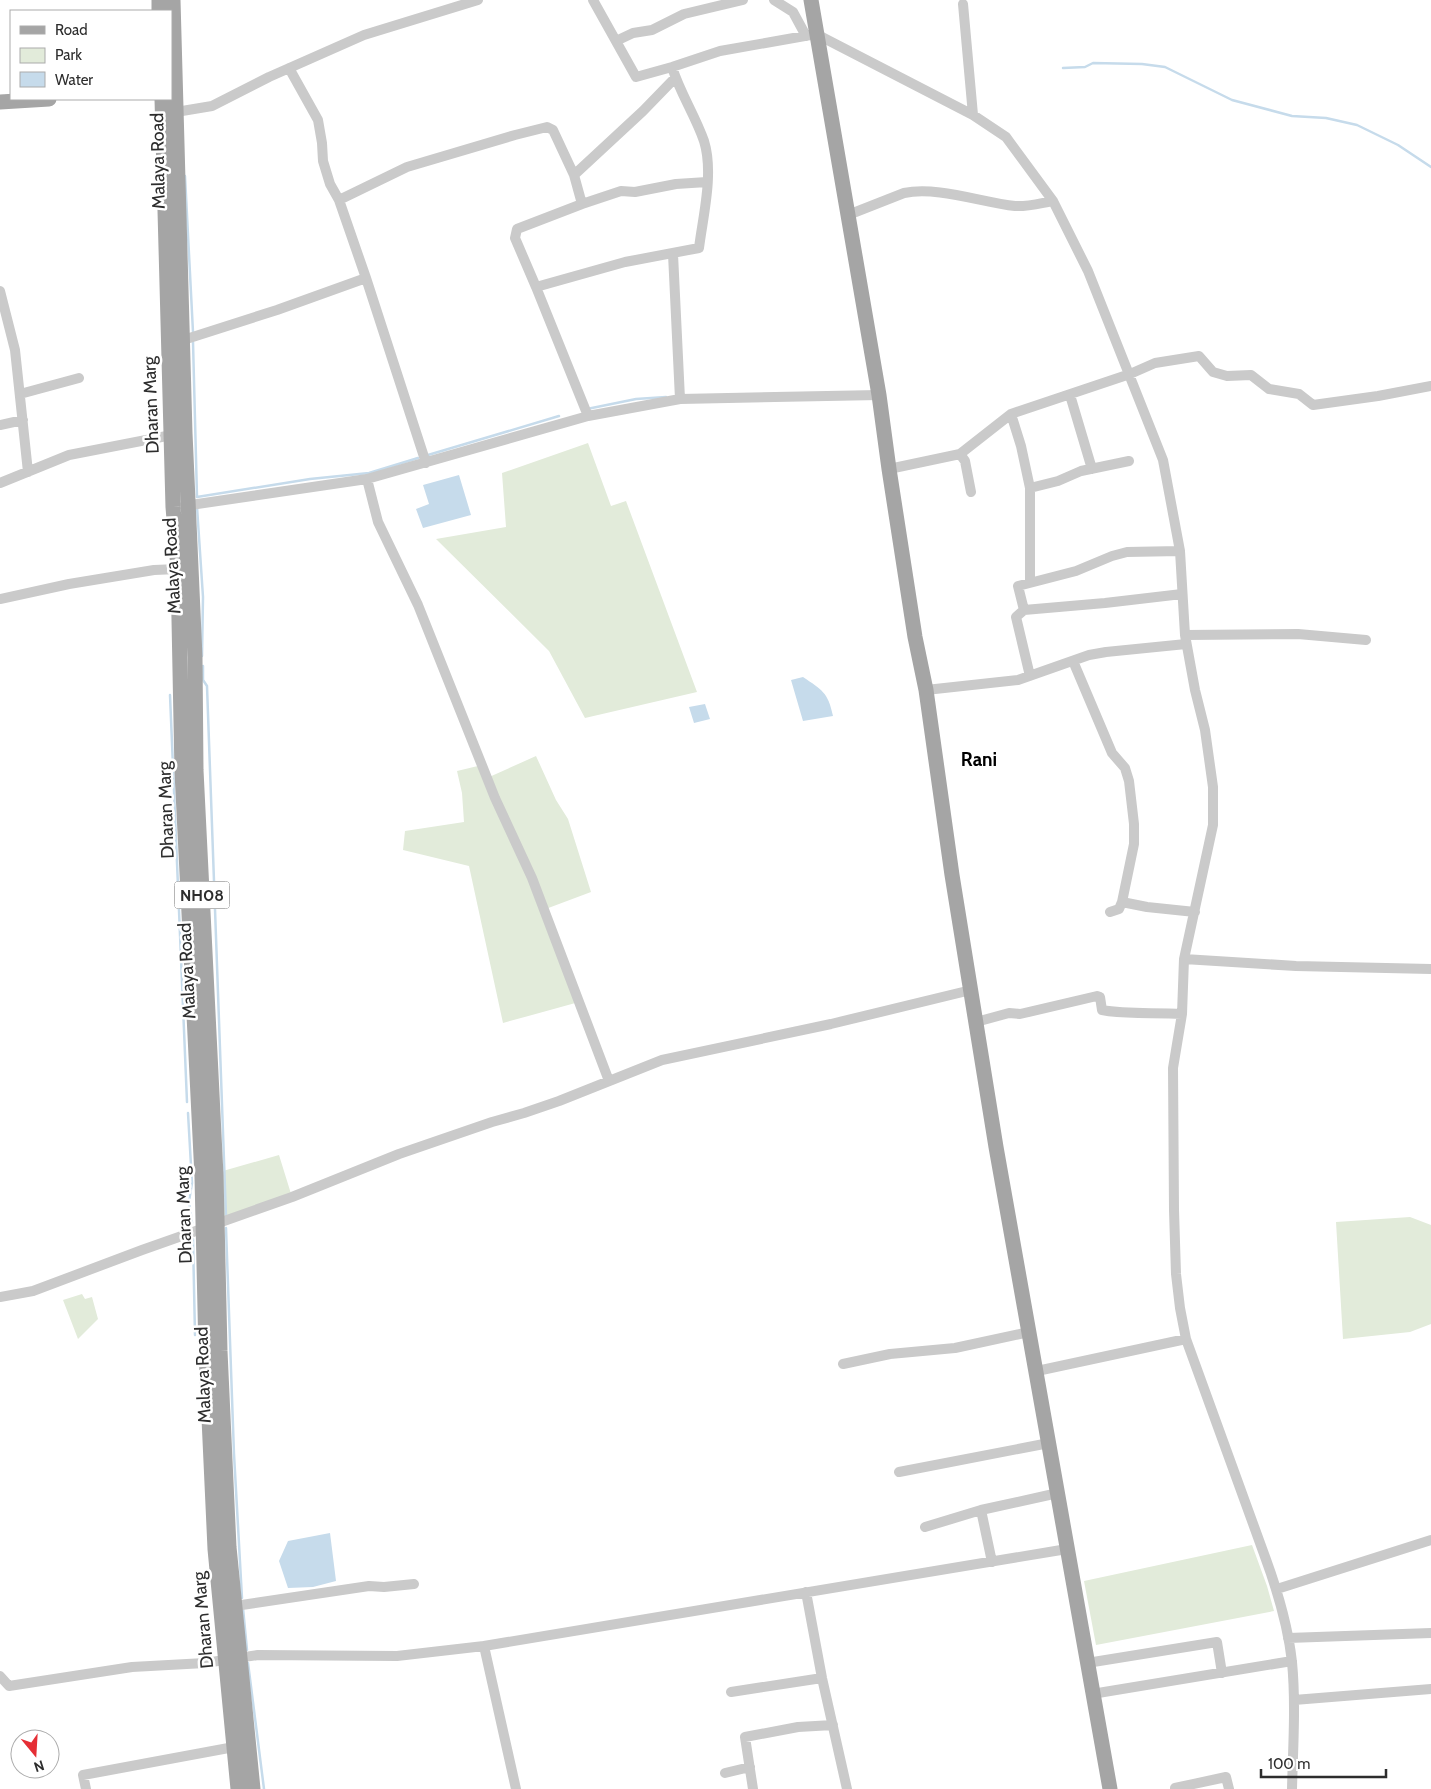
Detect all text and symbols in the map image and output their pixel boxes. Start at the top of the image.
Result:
legend [10,10,172,100]
text: Road [55,21,88,39]
text: Park [55,46,82,64]
text: Water [55,71,93,89]
street label: Malaya Road [146,113,170,209]
street label: Dharan Marg [138,355,164,454]
street label: Malaya Road [158,517,186,615]
district label: Rani [961,748,997,771]
street label: Dharan Marg [153,760,179,859]
road number: NH08 [174,882,230,908]
street label: Malaya Road [173,922,201,1020]
street label: Dharan Marg [171,1165,197,1264]
street label: Malaya Road [190,1326,216,1424]
street label: Dharan Marg [188,1570,218,1669]
north arrow [10,1729,60,1779]
scale bar [1261,1746,1386,1778]
text: 100 m [1268,1755,1310,1773]
text: N [32,1756,47,1776]

